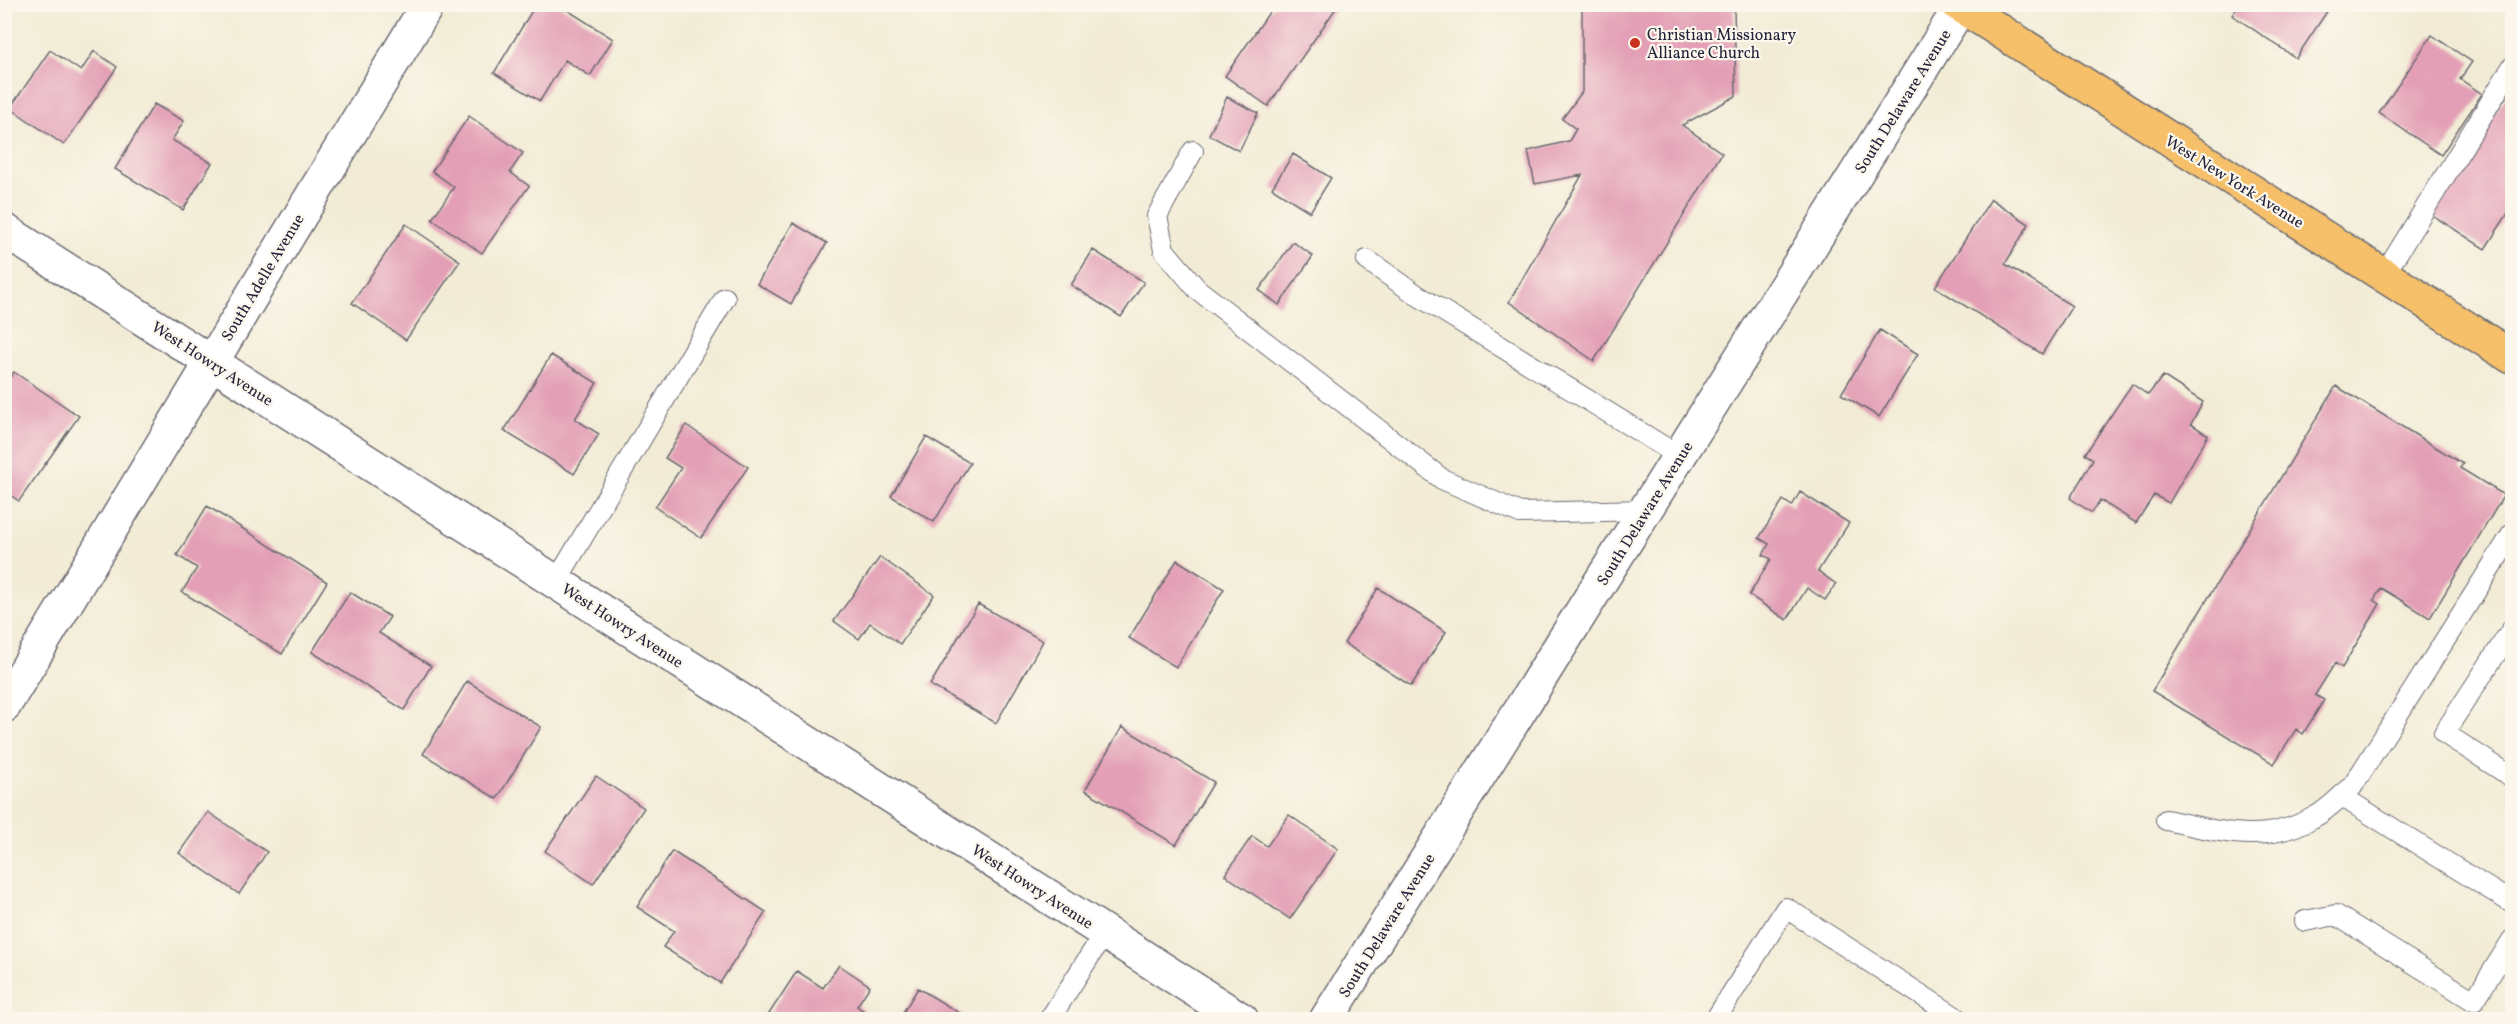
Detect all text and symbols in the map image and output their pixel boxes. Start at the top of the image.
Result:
place label: Christian Missionary Alliance Church [1647,25,1796,65]
street label: South Delaware Avenue [1850,26,1957,178]
marker: Christian Missionary Alliance Church [1628,36,1642,50]
street label: West New York Avenue [2160,131,2308,234]
street label: South Adelle Avenue [217,210,310,346]
street label: West Howry Avenue [147,317,277,412]
street label: South Delaware Avenue [1592,438,1699,590]
street label: West Howry Avenue [557,579,687,674]
street label: West Howry Avenue [967,840,1097,935]
street label: South Delaware Avenue [1334,850,1441,1002]

